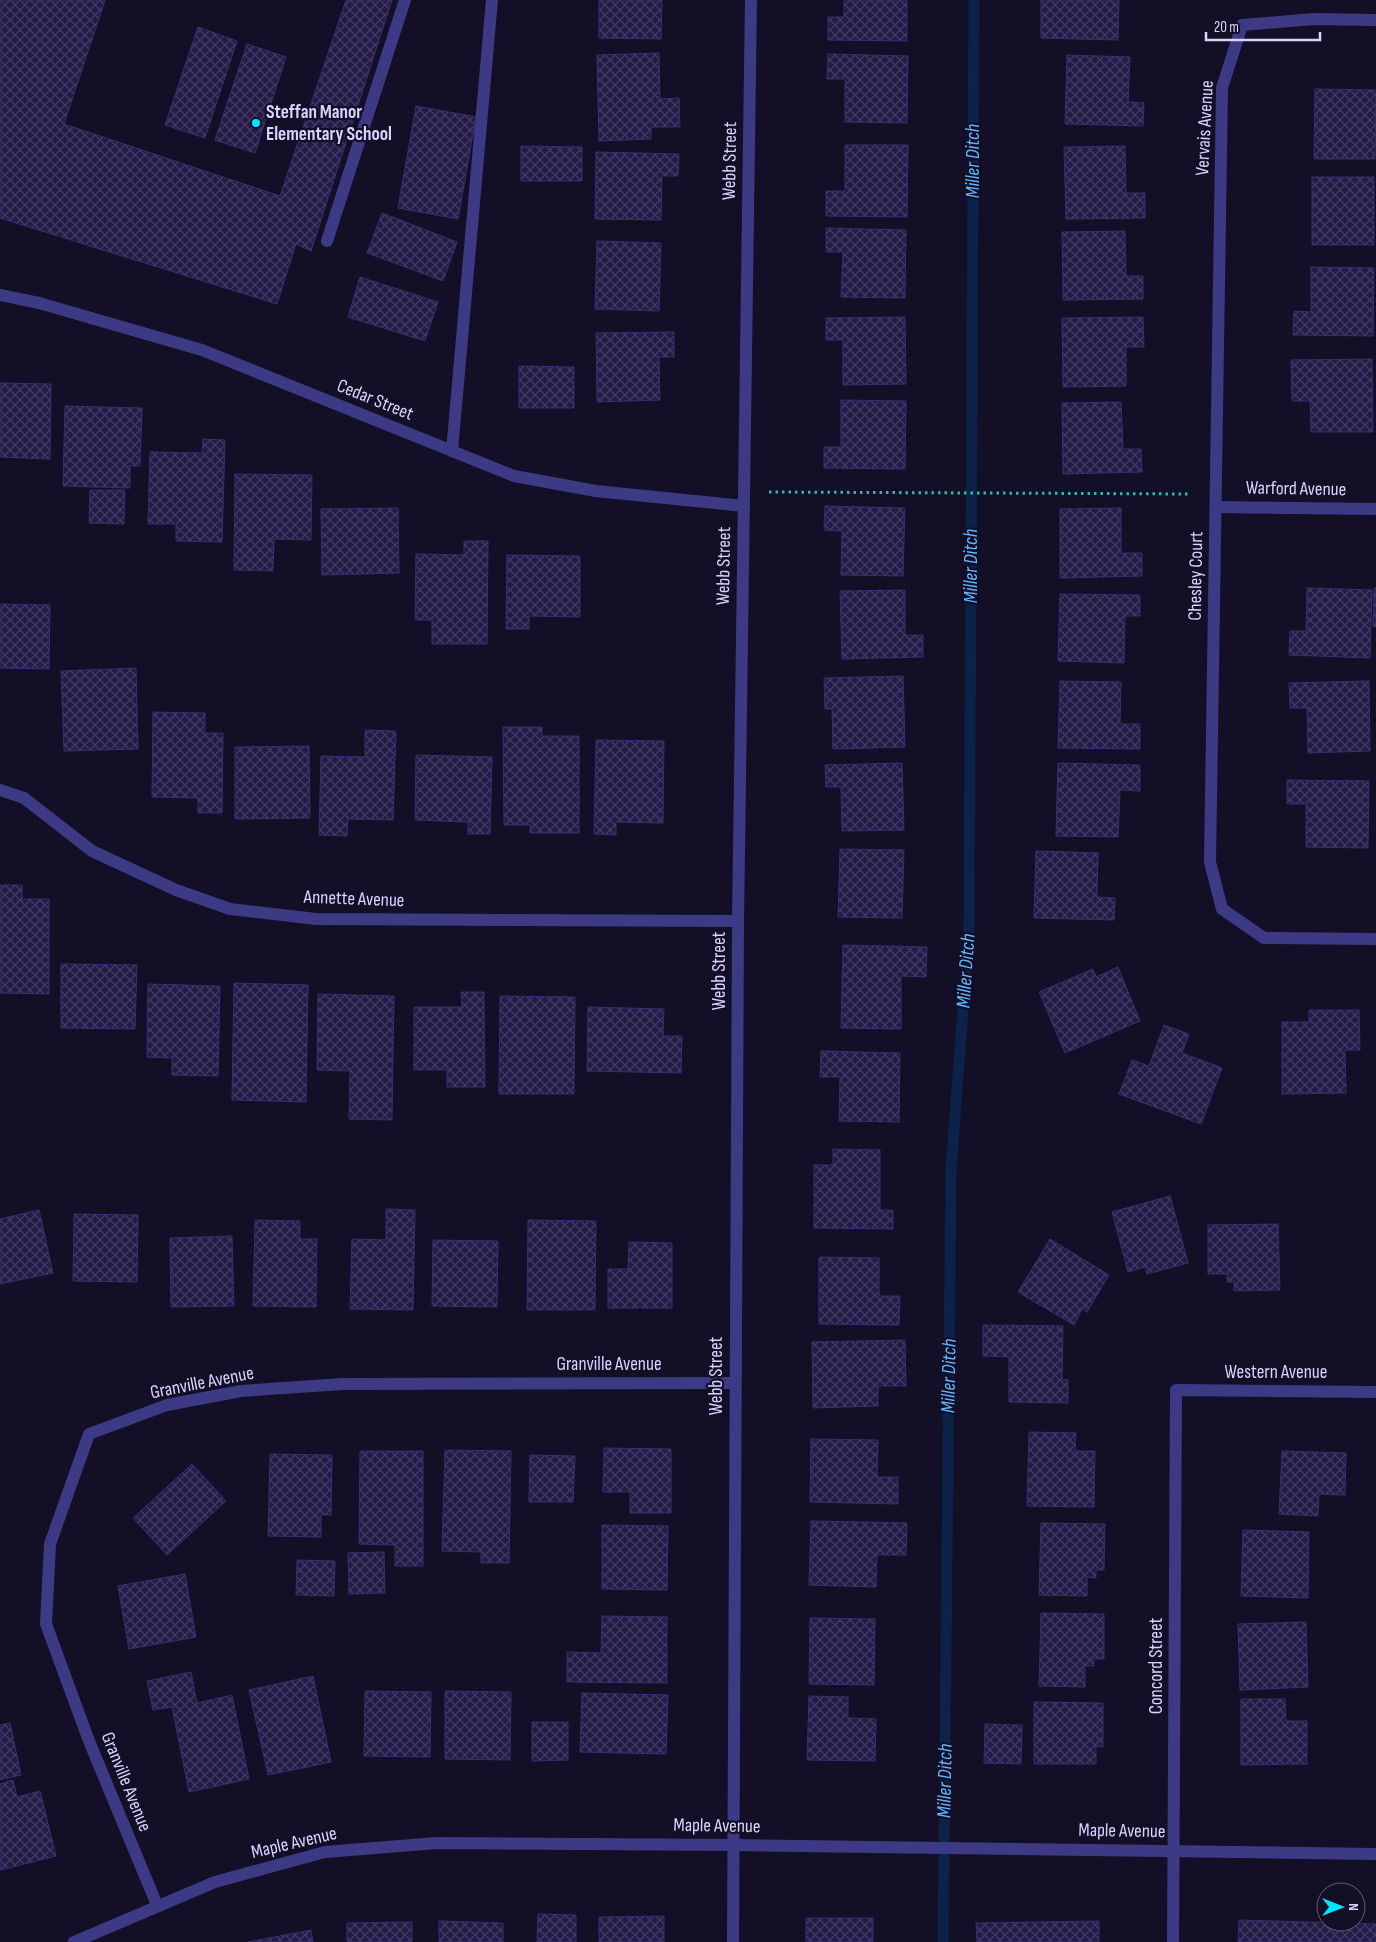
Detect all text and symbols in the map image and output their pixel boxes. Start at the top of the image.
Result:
scale bar [1206,10,1320,42]
text: 20 m [1214,18,1239,37]
street label: Vervais Avenue [1191,80,1219,176]
place label: Steffan Manor Elementary School [266,101,392,146]
marker: Steffan Manor Elementary School [250,117,262,129]
street label: Webb Street [718,121,742,200]
water label: Miller Ditch [961,124,985,198]
street label: Cedar Street [333,374,417,426]
street label: Warford Avenue [1246,477,1346,501]
street label: Webb Street [712,526,736,605]
water label: Miller Ditch [959,529,983,603]
street label: Chesley Court [1184,531,1208,621]
street label: Annette Avenue [302,886,405,912]
street label: Webb Street [708,932,731,1010]
water label: Miller Ditch [951,933,981,1009]
street label: Webb Street [705,1337,728,1415]
water label: Miller Ditch [936,1339,962,1413]
street label: Granville Avenue [556,1353,662,1376]
street label: Western Avenue [1225,1361,1327,1384]
street label: Granville Avenue [148,1362,256,1404]
street label: Concord Street [1145,1617,1168,1714]
street label: Granville Avenue [96,1729,156,1835]
water label: Miller Ditch [932,1744,958,1818]
street label: Maple Avenue [673,1814,761,1838]
street label: Maple Avenue [1078,1819,1166,1843]
street label: Maple Avenue [249,1822,339,1864]
north arrow [1316,1882,1366,1932]
text: N [1345,1903,1362,1911]

